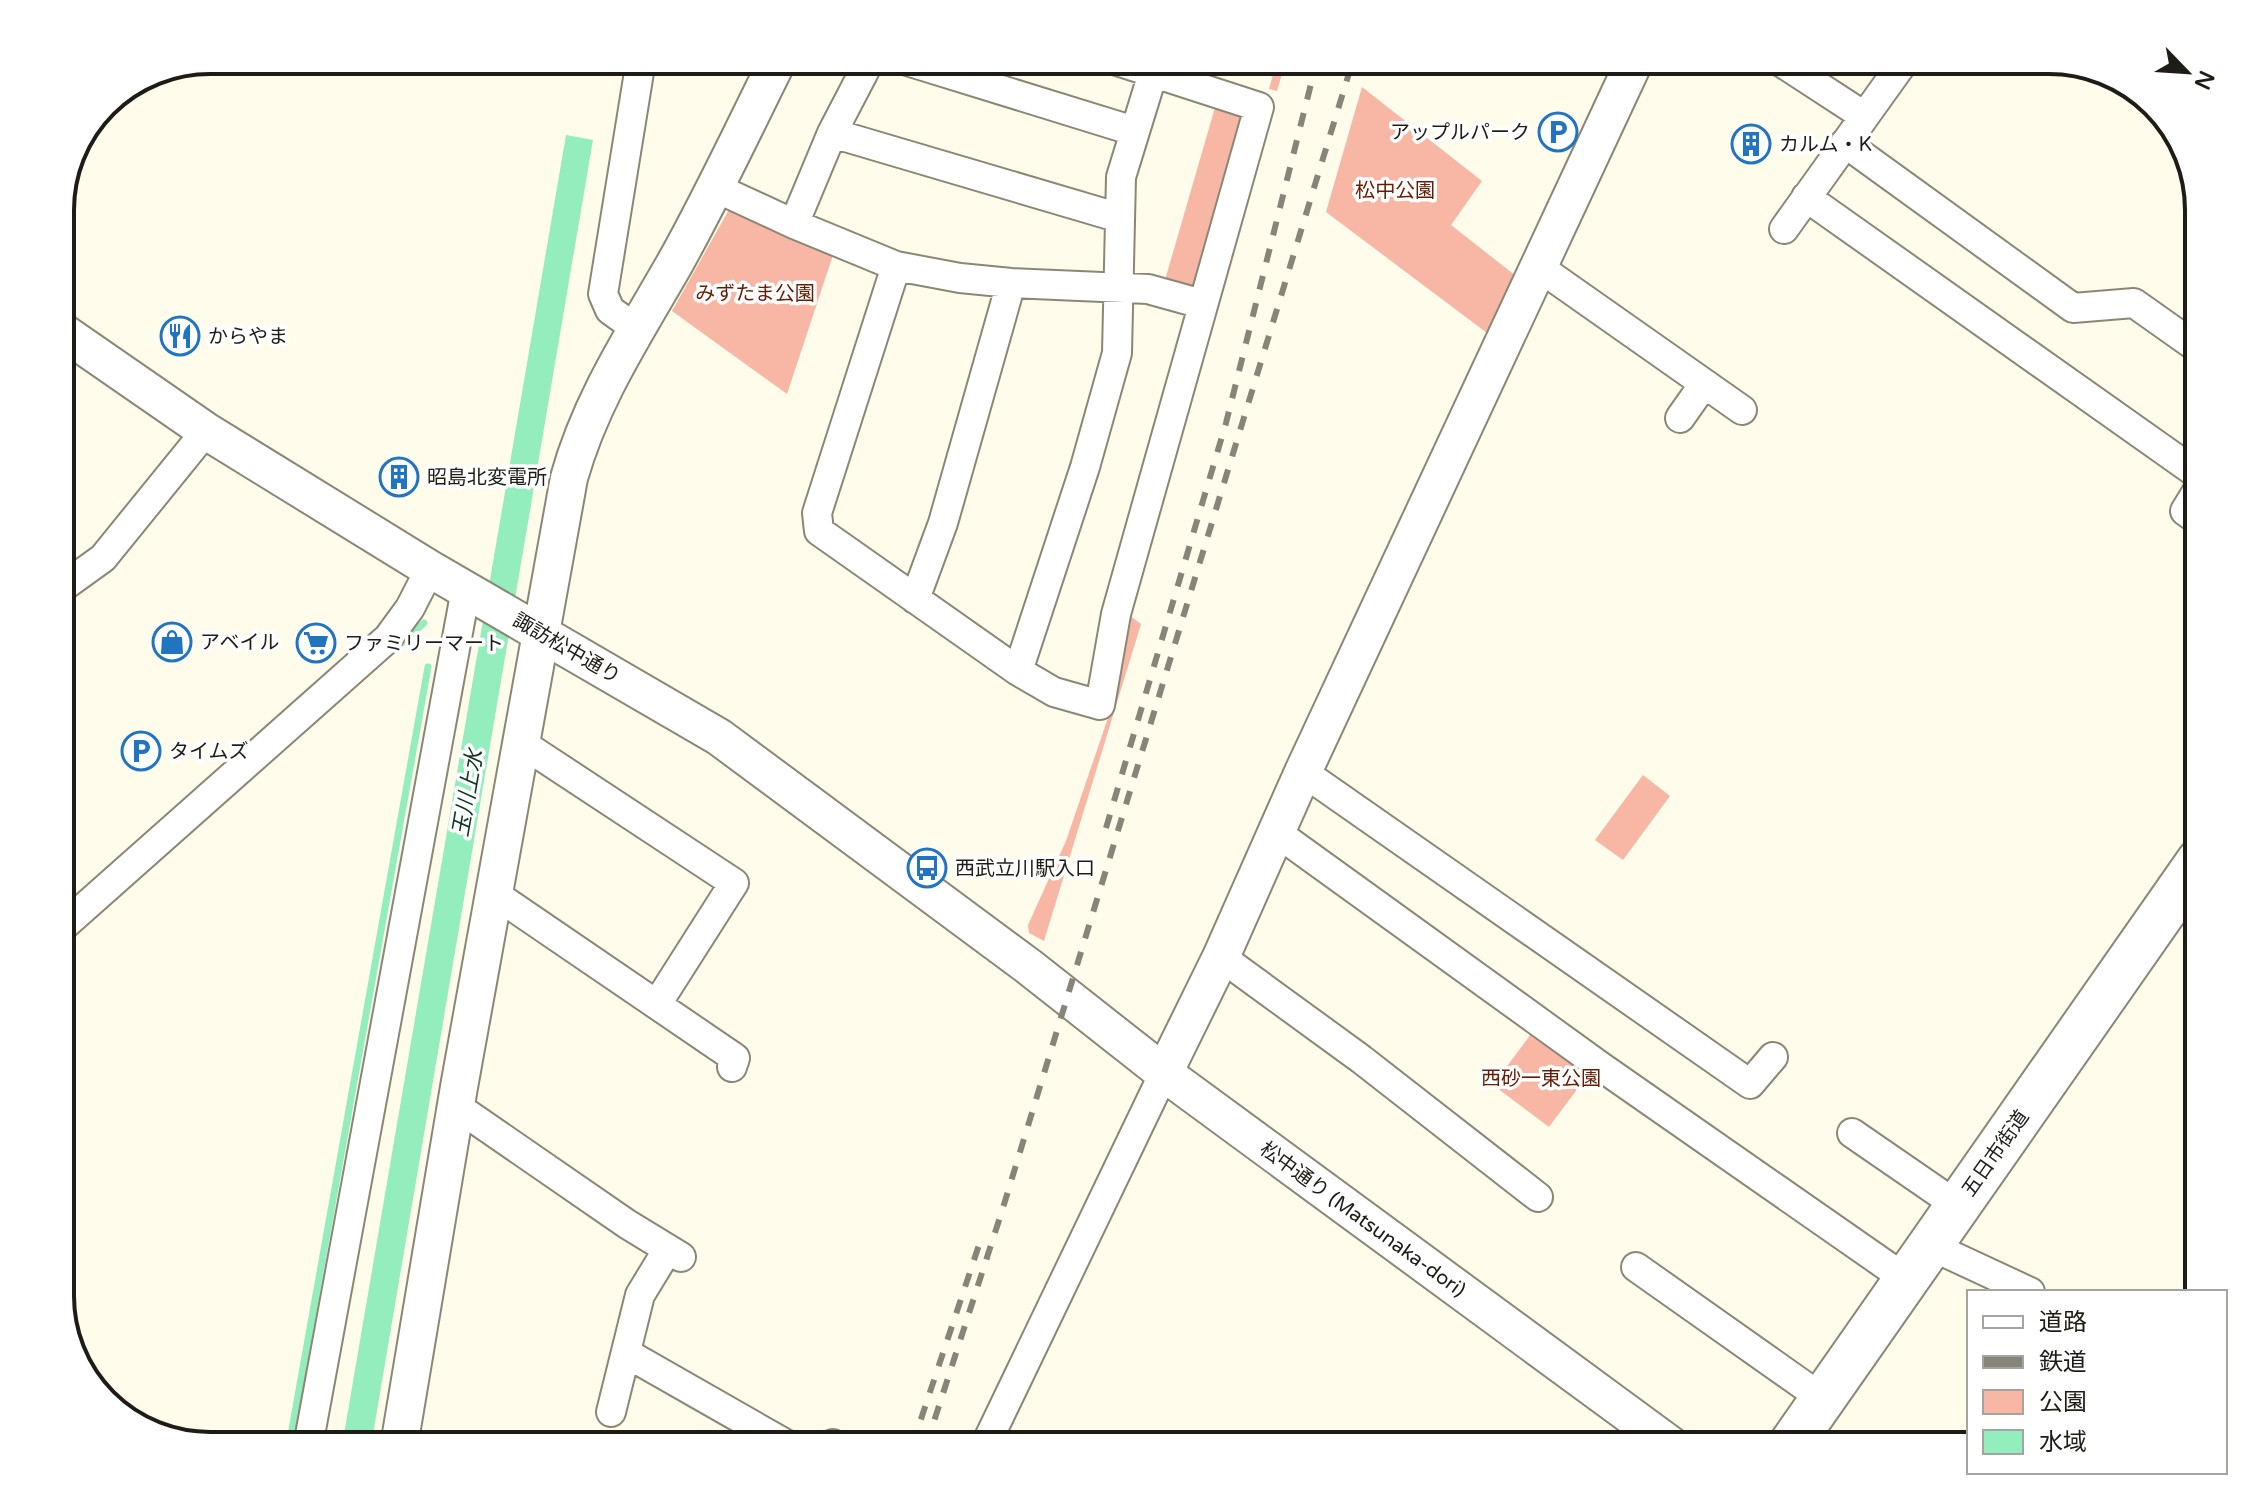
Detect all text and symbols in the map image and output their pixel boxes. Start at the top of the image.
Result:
north arrow [2147,32,2227,112]
text: N [2189,67,2220,94]
parking icon: アップルパーク [1537,111,1579,153]
place label: アップルパーク [1390,121,1530,145]
building icon: カルム・K [1730,123,1772,165]
place label: カルム・K [1779,133,1872,157]
park label: 松中公園 [1355,179,1435,203]
park label: みずたま公園 [695,282,815,306]
restaurant icon: からやま [159,315,201,357]
place label: からやま [208,325,288,349]
building icon: 昭島北変電所 [378,456,420,498]
place label: 昭島北変電所 [427,466,547,490]
street label: 諏訪松中通り [509,608,624,689]
shop icon: アベイル [151,621,193,663]
supermarket icon: ファミリーマート [295,622,337,664]
place label: アベイル [200,631,280,655]
place label: ファミリーマート [344,632,504,656]
parking icon: タイムズ [120,730,162,772]
place label: タイムズ [169,740,249,764]
water label: 玉川上水 [448,746,489,839]
bus stop icon: 西武立川駅入口 [906,847,948,889]
place label: 西武立川駅入口 [955,857,1095,881]
park label: 西砂一東公園 [1481,1067,1601,1091]
street label: 五日市街道 [1957,1106,2034,1201]
street label: 松中通り (Matsunaka-dori) [1255,1137,1470,1303]
legend [1967,1290,2227,1474]
text: 道路 [2039,1308,2087,1337]
text: 鉄道 [2039,1348,2087,1377]
text: 公園 [2039,1388,2087,1417]
text: 水域 [2039,1428,2087,1457]

